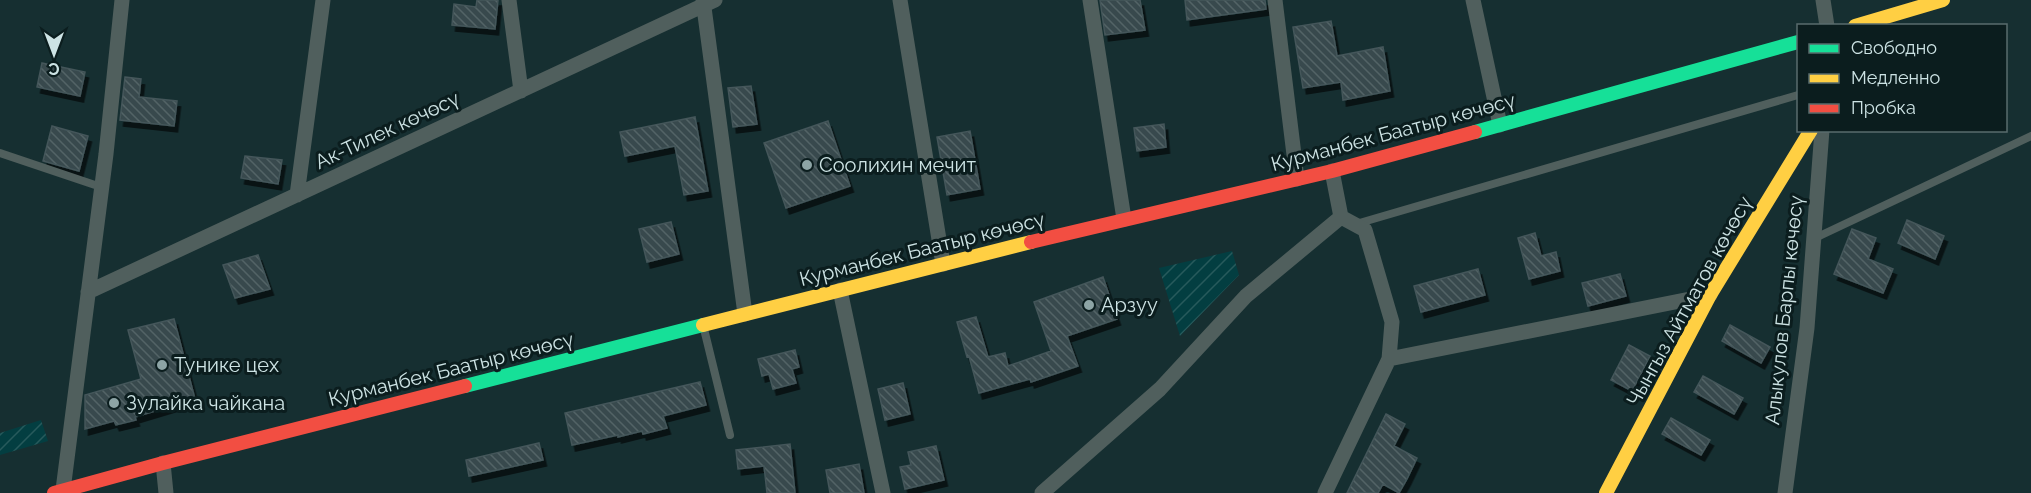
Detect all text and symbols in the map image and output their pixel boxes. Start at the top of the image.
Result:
north arrow [24,24,84,84]
legend [1797,24,2007,132]
text: Свободно [1851,37,1937,58]
text: С [48,59,59,78]
text: Медленно [1851,67,1940,88]
street label: Ак-Тилек көчөсү [311,86,463,174]
street label: Курманбек Баатыр көчөсү [1268,88,1518,176]
text: Пробка [1851,97,1916,118]
place label: Соолихин мечит [819,153,976,177]
marker: Соолихин мечит [800,158,814,172]
street label: Чынгыз Айтматов көчөсү [1621,192,1757,410]
street label: Алыкулов Барпы көчөсү [1760,194,1808,426]
street label: Курманбек Баатыр көчөсү [797,207,1047,291]
place label: Арзуу [1101,293,1158,317]
marker: Арзуу [1082,298,1096,312]
street label: Курманбек Баатыр көчөсү [326,327,576,411]
place label: Тунике цех [174,353,279,377]
marker: Тунике цех [155,358,169,372]
place label: Зулайка чайкана [126,391,285,415]
marker: Зулайка чайкана [107,396,121,410]

